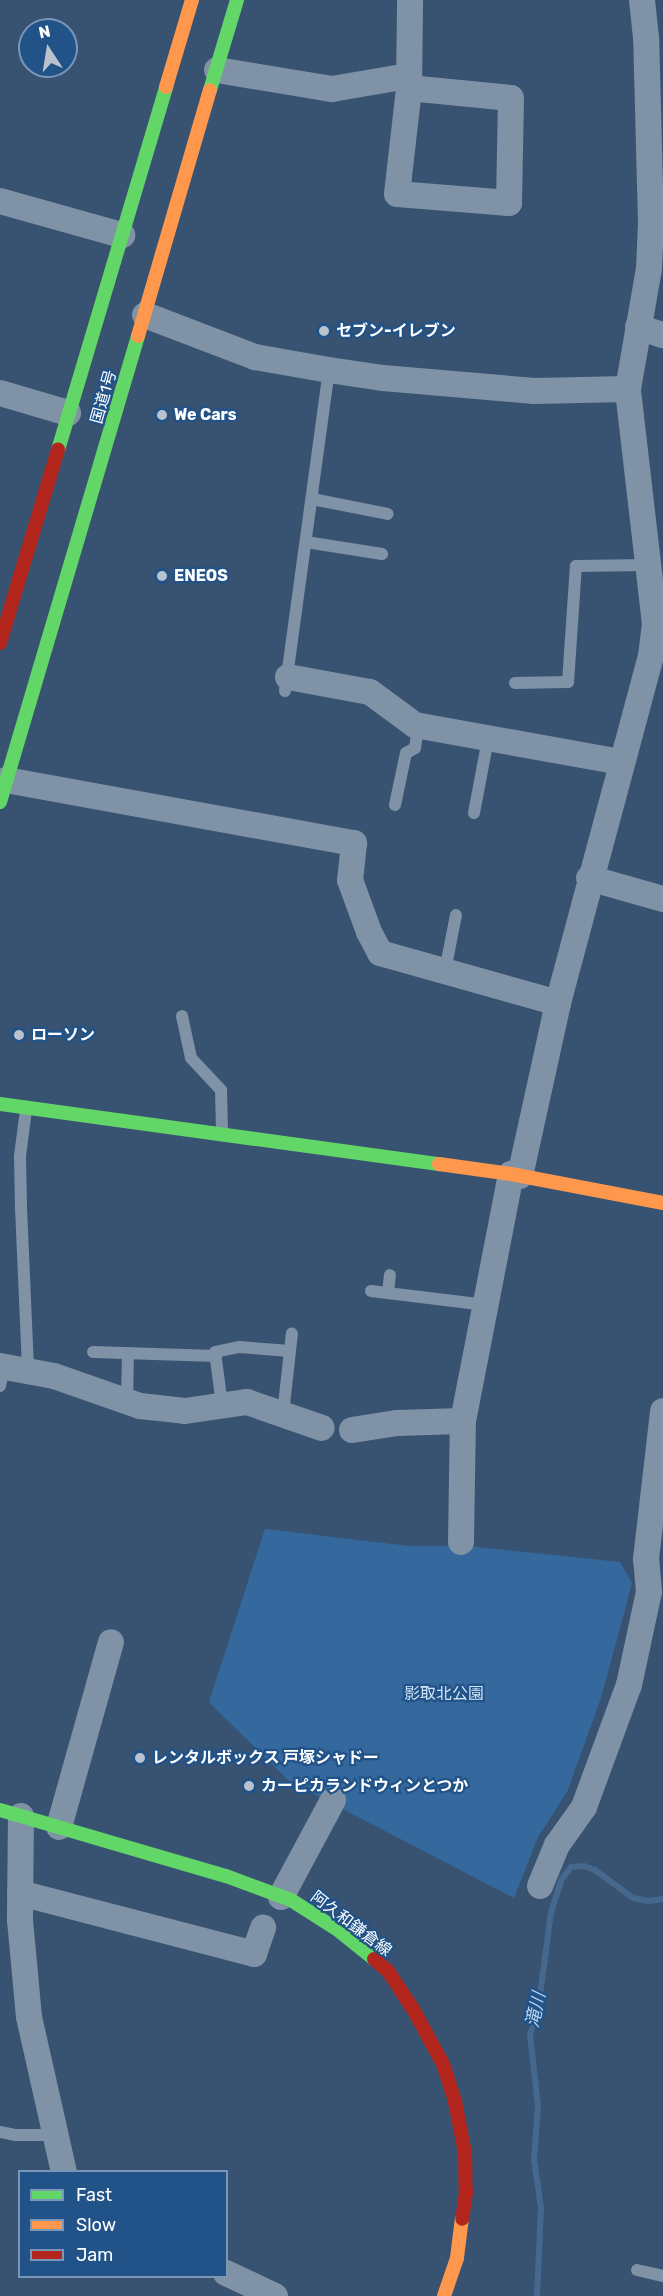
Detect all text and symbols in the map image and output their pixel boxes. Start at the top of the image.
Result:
north arrow [18,18,78,78]
text: N [37,21,52,42]
place label: セブン-イレブン [336,321,456,341]
marker: セブン-イレブン [317,324,331,338]
street label: 国道1号 [87,368,121,426]
place label: We Cars [174,405,237,425]
marker: We Cars [155,408,169,422]
place label: ENEOS [174,566,228,586]
marker: ENEOS [155,569,169,583]
place label: ローソン [31,1025,95,1045]
marker: ローソン [12,1028,26,1042]
park label: 影取北公園 [404,1684,484,1704]
place label: レンタルボックス 戸塚シャドー [152,1748,379,1768]
marker: レンタルボックス 戸塚シャドー [133,1751,147,1765]
place label: カーピカランドウィンとつか [261,1776,469,1796]
marker: カーピカランドウィンとつか [242,1779,256,1793]
street label: 阿久和鎌倉線 [307,1887,395,1961]
water label: 滝川 [522,1990,550,2030]
legend [18,2170,228,2278]
text: Fast [76,2184,112,2206]
text: Slow [76,2214,116,2236]
text: Jam [76,2244,113,2266]

